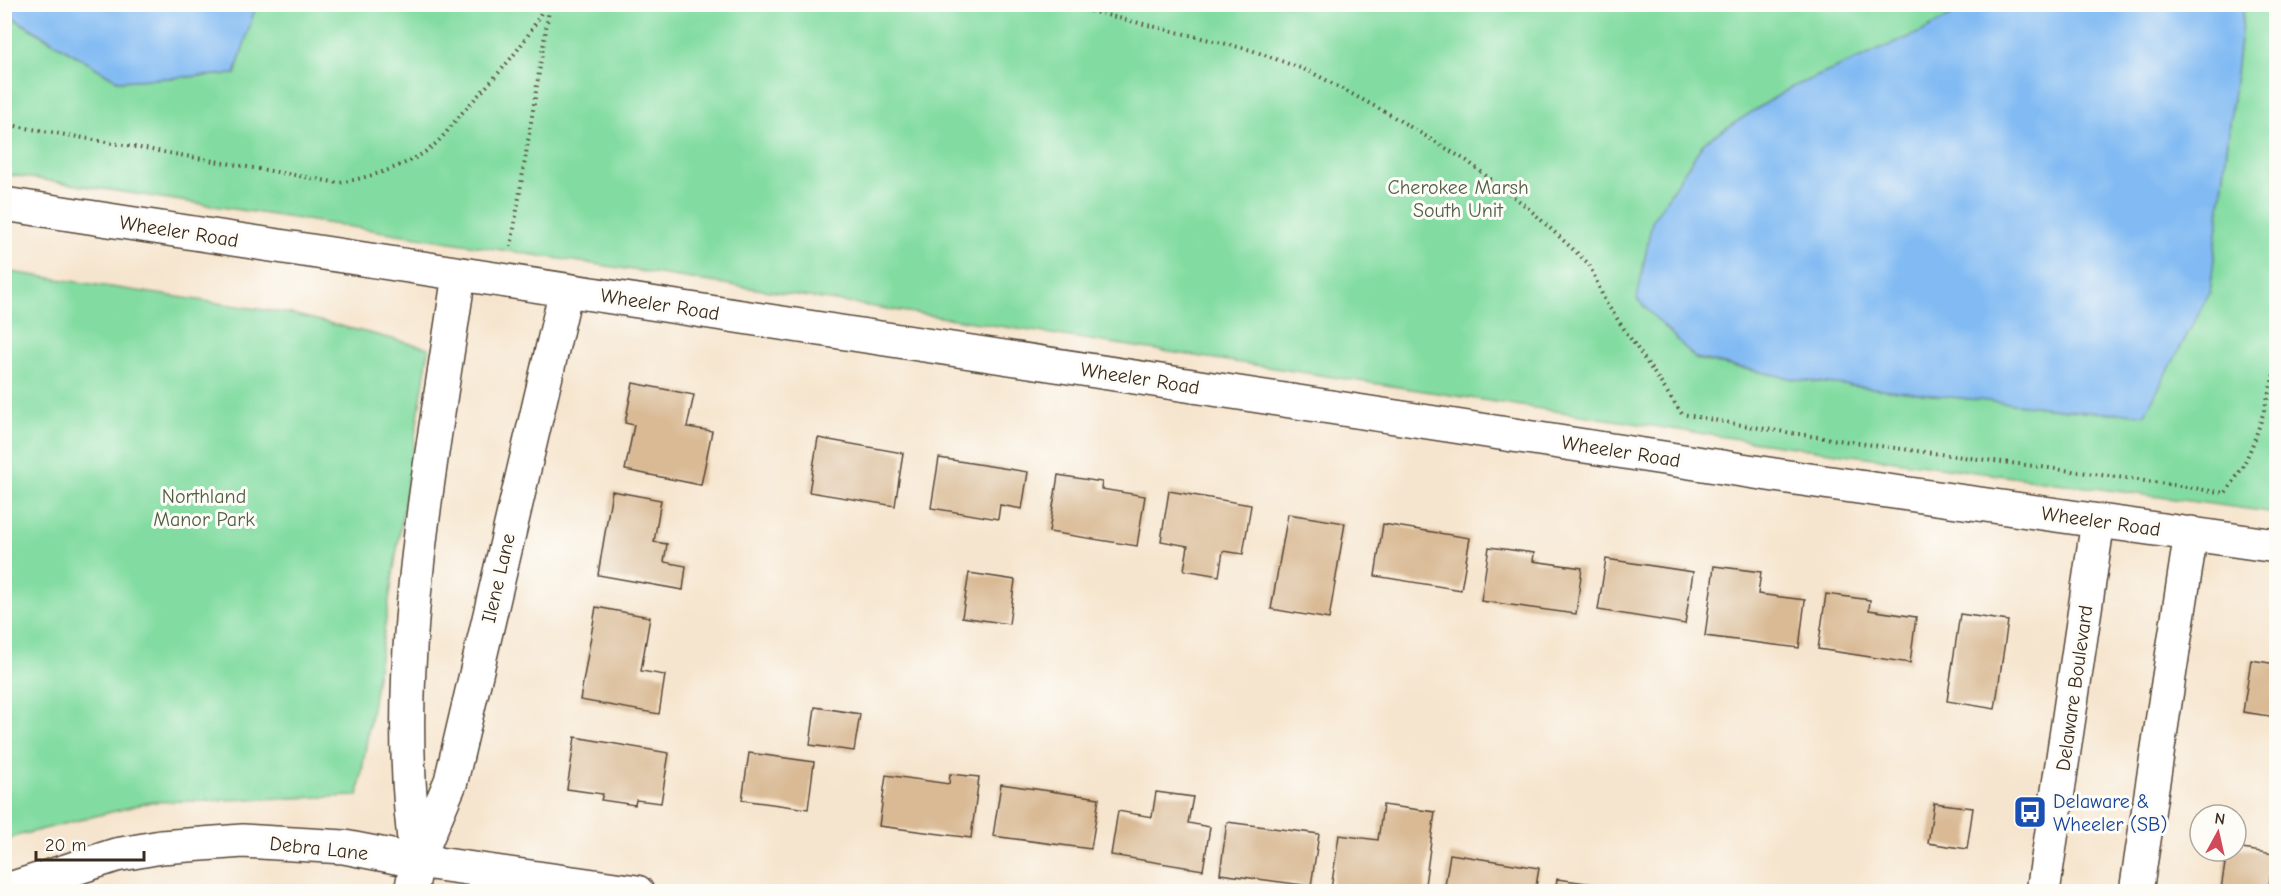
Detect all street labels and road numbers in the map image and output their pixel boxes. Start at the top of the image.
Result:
street label: Wheeler Road [118,211,240,252]
street label: Wheeler Road [599,284,721,325]
street label: Wheeler Road [1079,358,1201,399]
street label: Wheeler Road [1560,431,1682,472]
street label: Wheeler Road [2040,502,2162,541]
street label: Ilene Lane [477,531,520,625]
street label: Delaware Boulevard [2051,604,2098,773]
street label: Debra Lane [269,832,369,865]

